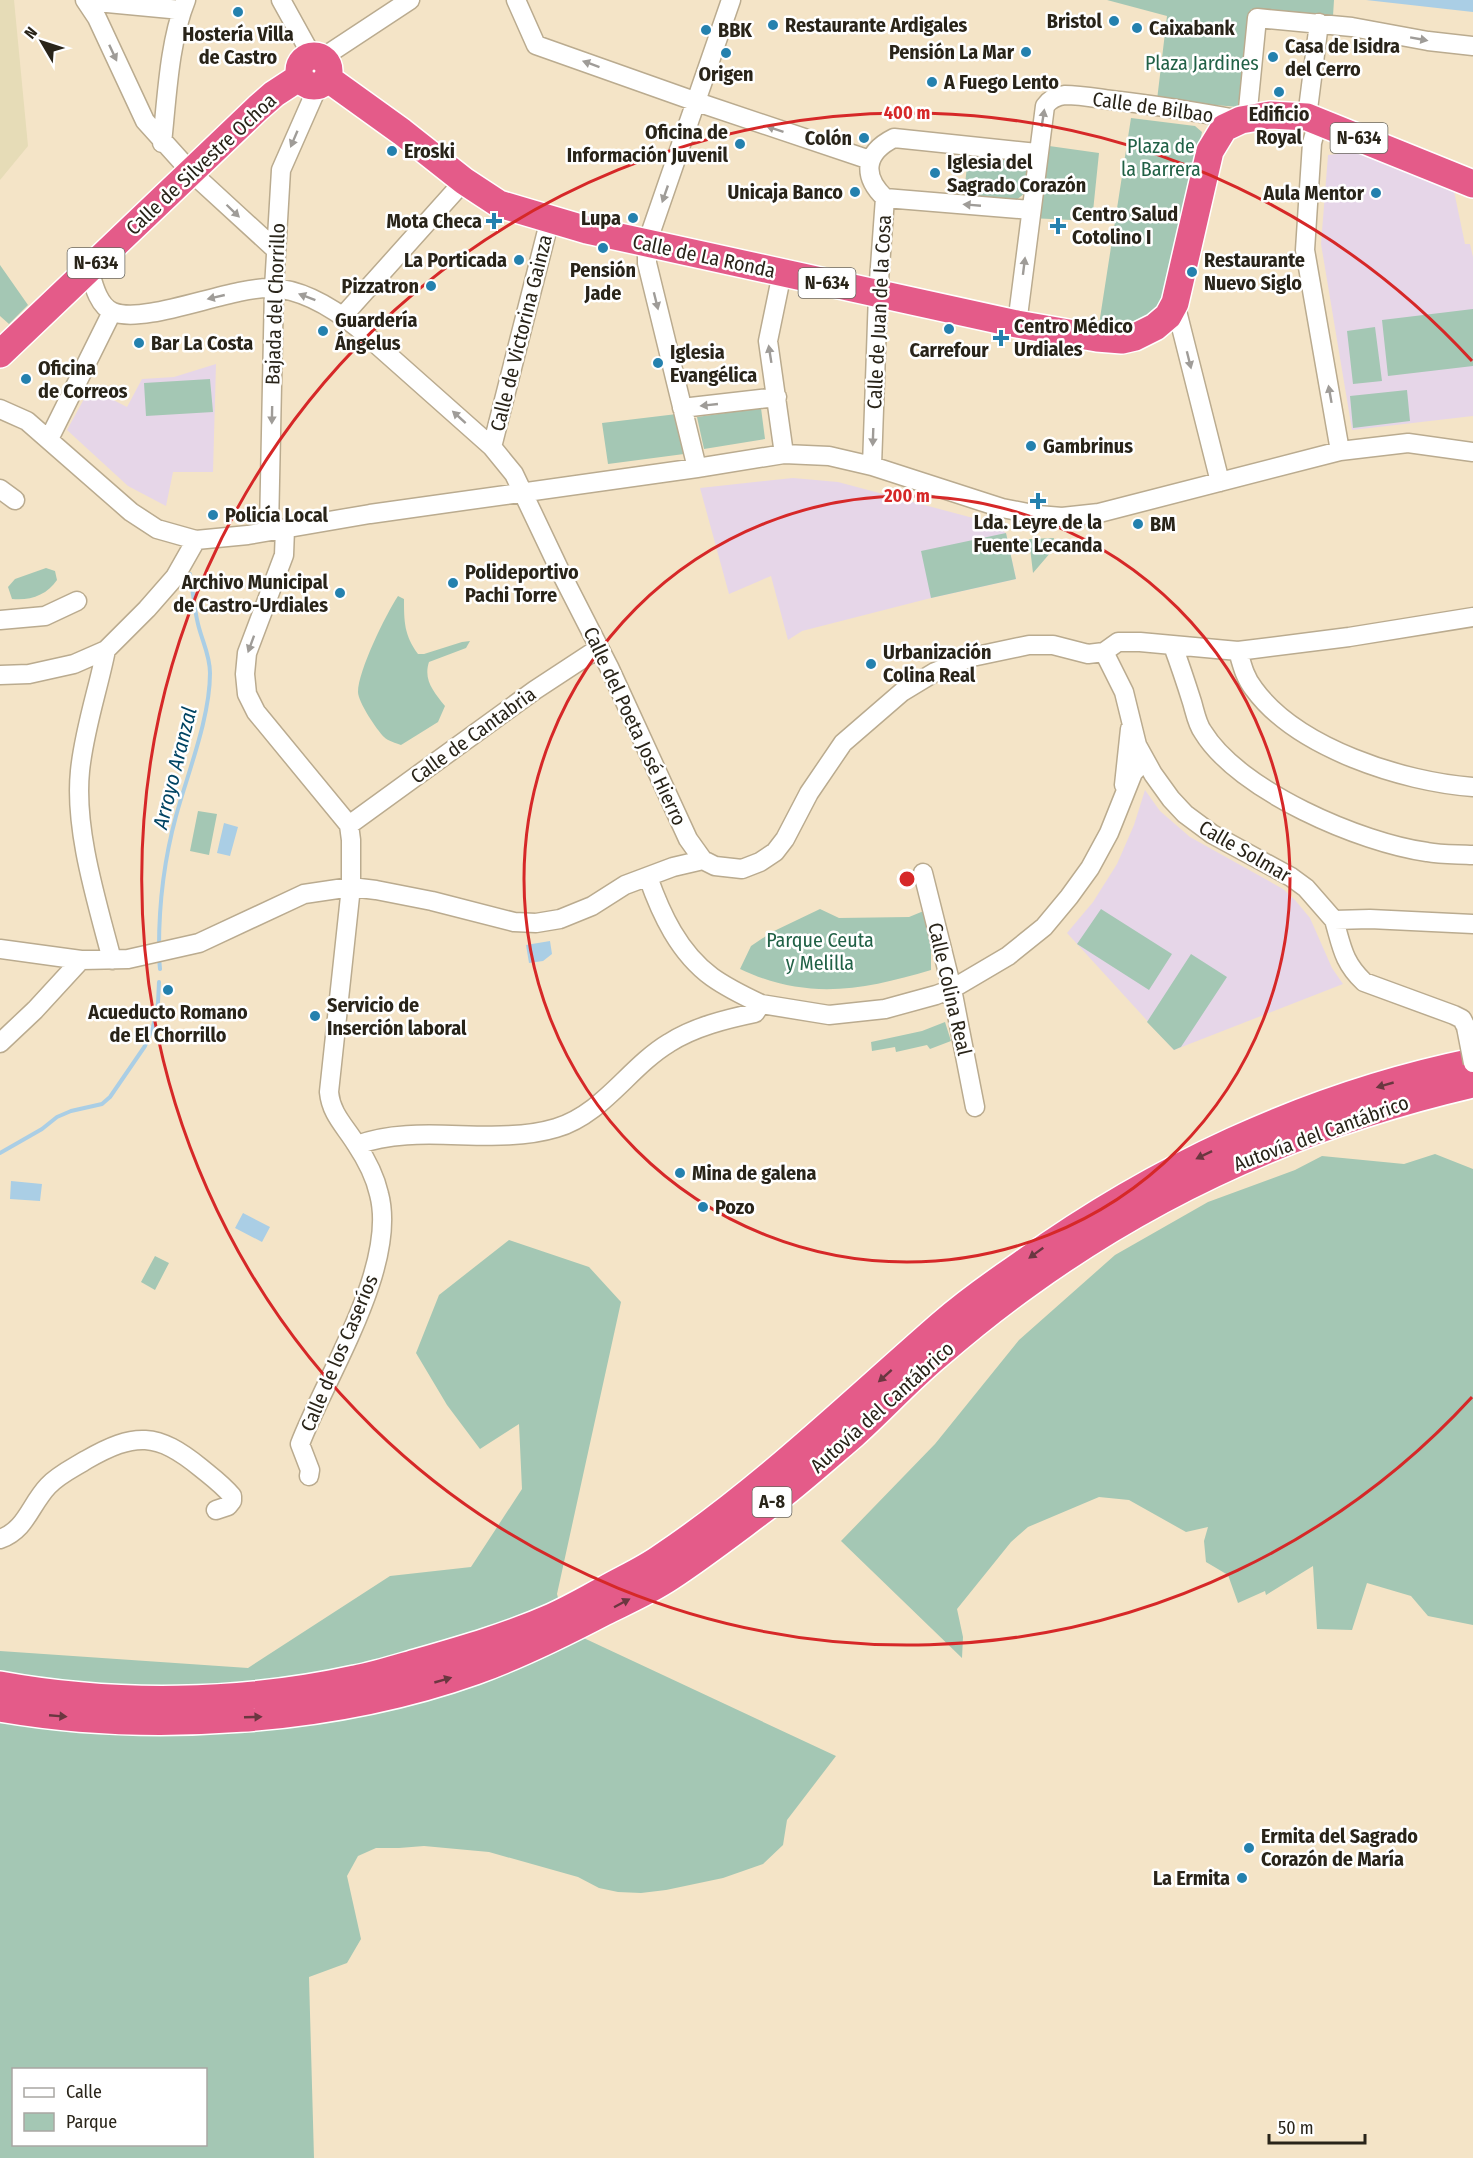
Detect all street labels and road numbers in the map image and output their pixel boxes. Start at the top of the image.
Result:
street label: Calle de Bilbao [1091,87,1215,127]
street label: Calle de Silvestre Ochoa [121,88,281,240]
road number: N-634 [1330,123,1388,153]
street label: Calle de Juan de la Cosa [862,214,896,410]
street label: Bajada del Chorrillo [260,223,290,385]
street label: Calle de La Ronda [630,229,778,283]
street label: Calle de Victorina Gainza [485,232,557,434]
road number: N-634 [68,248,124,278]
road number: N-634 [798,268,856,298]
street label: Calle del Poeta José Hierro [578,623,692,829]
street label: Calle de Cantabria [406,682,540,788]
street label: Calle Solmar [1195,815,1295,887]
street label: Calle Colina Real [923,920,977,1058]
street label: Autovía del Cantábrico [1230,1090,1412,1176]
street label: Calle de los Caseríos [295,1271,383,1435]
street label: Autovía del Cantábrico [805,1336,959,1478]
road number: A-8 [752,1487,792,1517]

